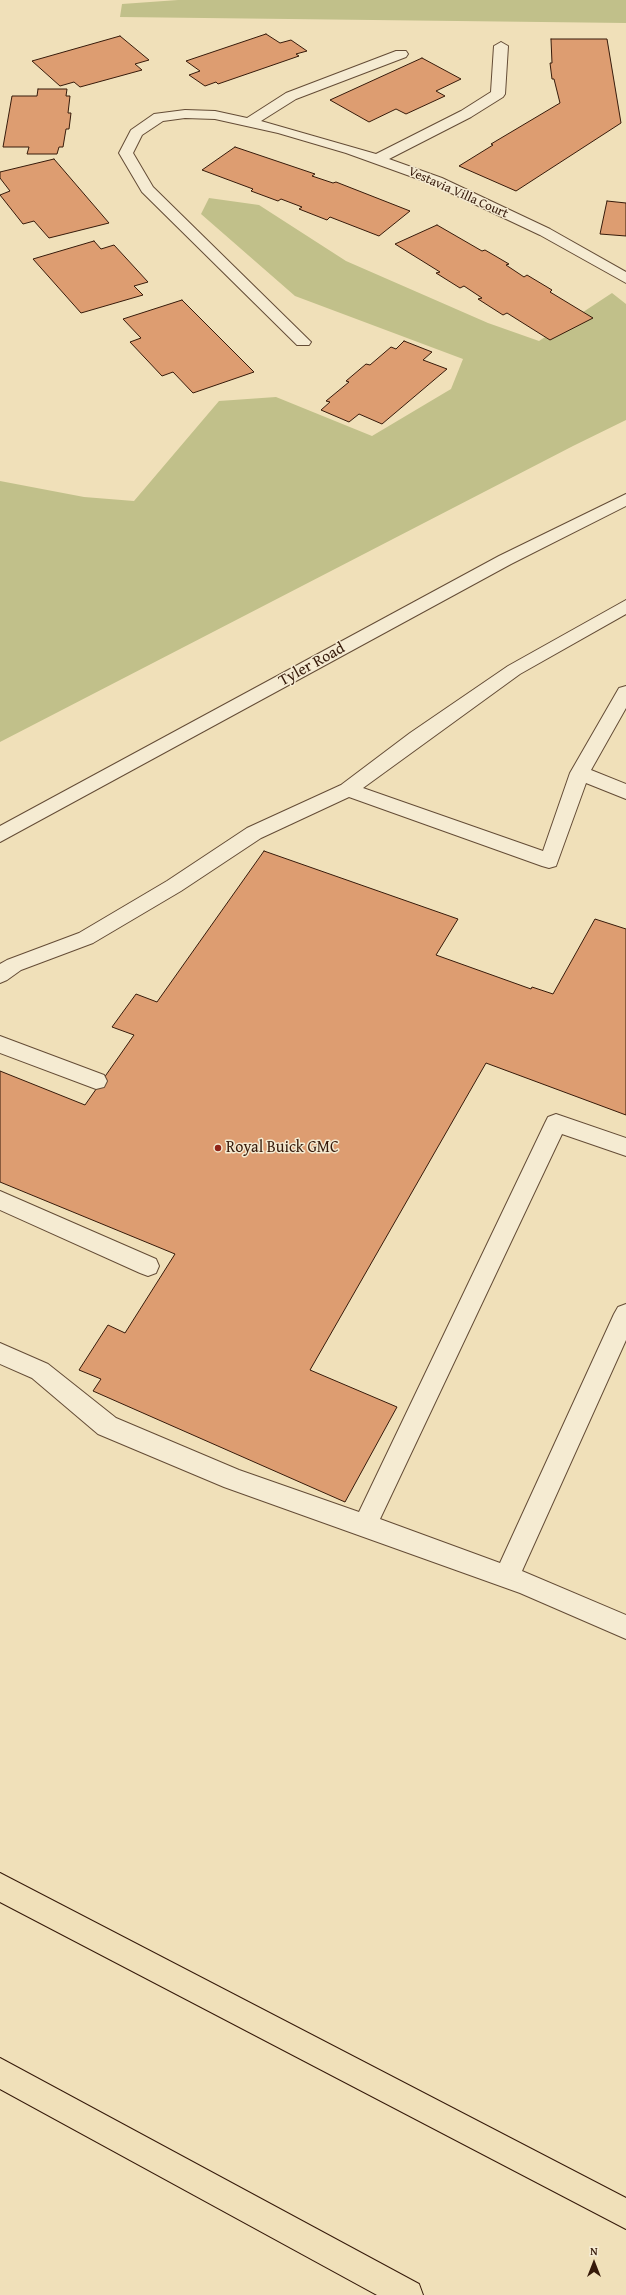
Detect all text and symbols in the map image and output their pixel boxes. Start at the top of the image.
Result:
street label: Vestavia Villa Court [406,164,510,222]
street label: Tyler Road [276,639,348,691]
place label: Royal Buick GMC [226,1138,339,1158]
marker: Royal Buick GMC [213,1143,223,1153]
north arrow [574,2243,614,2283]
text: N [590,2243,598,2259]

